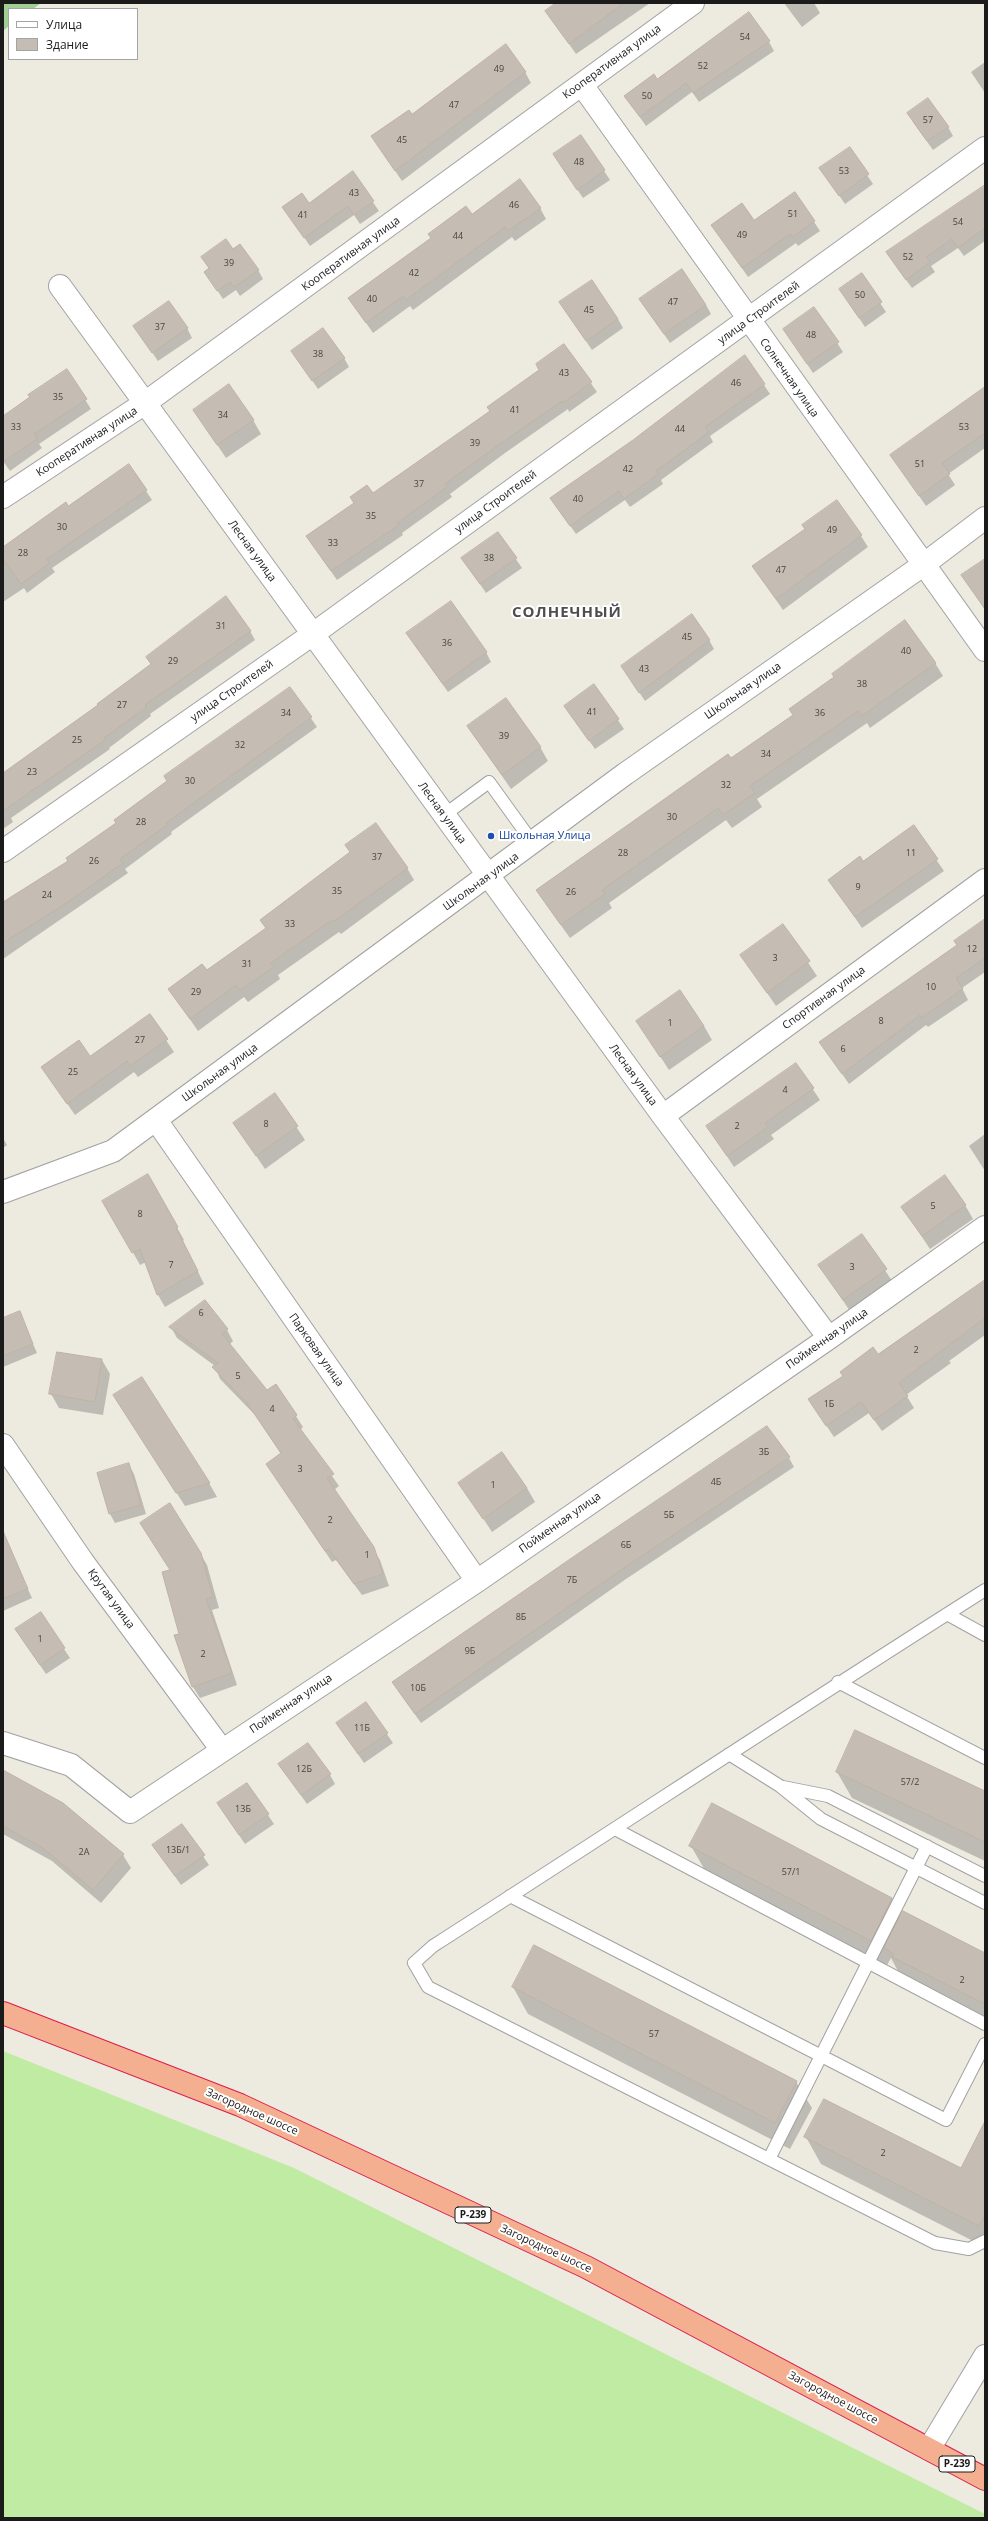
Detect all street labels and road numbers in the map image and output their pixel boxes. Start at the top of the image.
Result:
street label: Кооперативная улица [560,22,664,102]
street label: Кооперативная улица [299,214,403,294]
street label: улица Строителей [716,279,802,347]
street label: Солнечная улица [757,336,821,420]
street label: Кооперативная улица [34,404,140,480]
street label: улица Строителей [453,468,539,536]
street label: Лесная улица [225,518,279,584]
street label: улица Строителей [188,658,276,724]
street label: Школьная улица [702,660,784,722]
street label: Лесная улица [415,780,469,846]
street label: Школьная улица [441,850,521,914]
street label: Спортивная улица [780,963,868,1033]
street label: Школьная улица [180,1041,260,1105]
street label: Лесная улица [606,1042,660,1108]
street label: Пойменная улица [784,1306,870,1372]
street label: Парковая улица [286,1311,346,1389]
street label: Пойменная улица [517,1490,603,1556]
street label: Крутая улица [85,1566,137,1632]
street label: Пойменная улица [247,1672,335,1736]
street label: Загородное шоссе [204,2086,300,2138]
road number: Р-239 [455,2207,491,2223]
street label: Загородное шоссе [498,2222,594,2276]
street label: Загородное шоссе [786,2369,880,2427]
road number: Р-239 [939,2456,975,2472]

